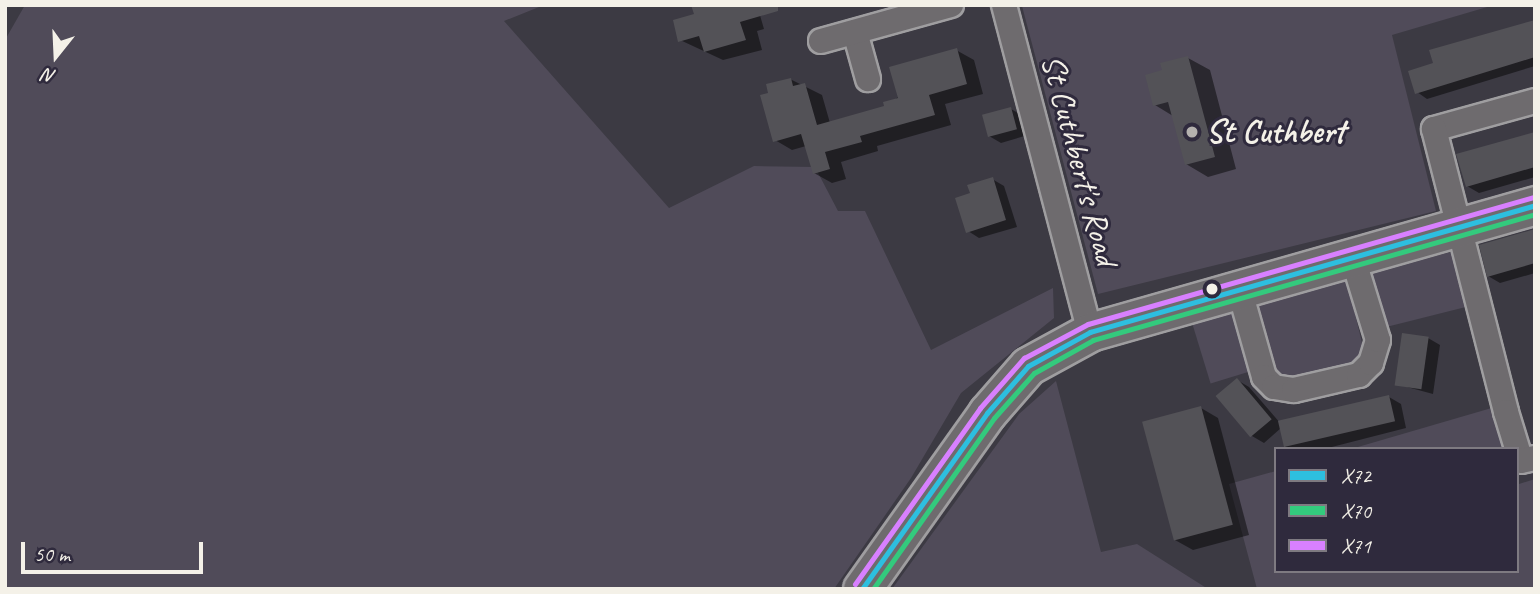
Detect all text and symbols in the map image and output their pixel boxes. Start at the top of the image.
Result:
north arrow [21,21,91,91]
street label: St Cuthbert's Road [1032,51,1126,269]
text: N [40,63,59,89]
place label: St Cuthbert [1206,112,1344,152]
marker: St Cuthbert [1184,124,1200,140]
unlabelled marker [1205,282,1219,296]
legend [1274,447,1519,573]
text: X72 [1341,463,1371,489]
text: X70 [1341,498,1371,524]
scale bar [24,528,206,572]
text: X71 [1341,533,1371,559]
text: 50 m [34,541,70,567]

